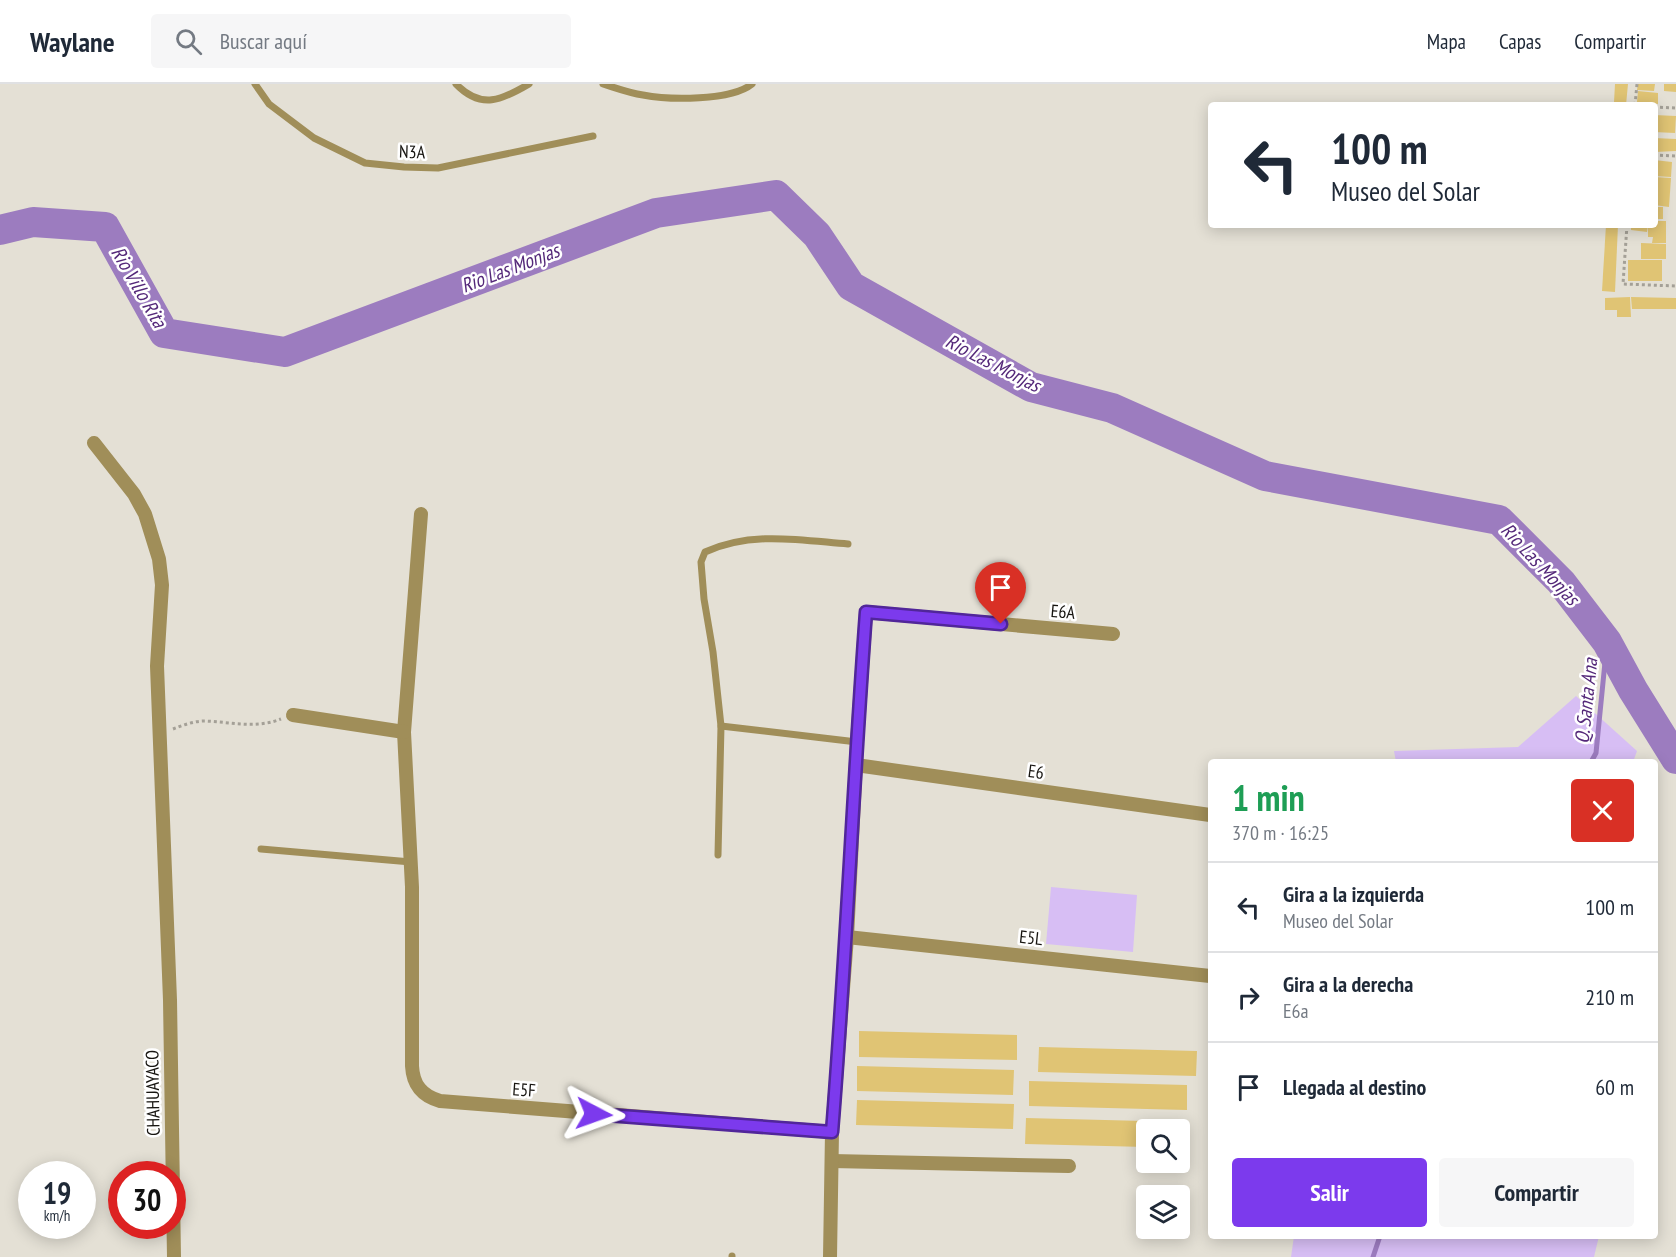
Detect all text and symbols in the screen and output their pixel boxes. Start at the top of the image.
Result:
search box [151,14,571,68]
text: Waylane [30,23,115,60]
icon: search [172,25,205,58]
text: Buscar aquí [220,27,307,55]
text: Mapa [1427,28,1466,55]
text: Capas [1499,28,1541,55]
text: Compartir [1574,28,1646,55]
text: 100 m [1331,121,1428,176]
icon: left [1232,126,1310,204]
street label: N3A [398,140,426,163]
text: Museo del Solar [1331,174,1480,208]
water label: Rio Las Monjas [457,237,565,299]
water label: Rio Villo Rita [105,242,173,333]
water label: Rio Las Monjas [941,328,1047,399]
water label: Rio Las Monjas [1495,517,1586,612]
pin [975,562,1026,624]
icon: arrive [984,571,1017,604]
street label: E6A [1050,599,1077,624]
water label: Q. Santa Ana [1569,656,1604,745]
street label: E6 [1027,759,1046,784]
text: 1 min [1232,774,1305,821]
button: close [1571,779,1634,842]
text: 370 m · 16:25 [1232,820,1329,846]
text: Gira a la izquierda [1283,880,1424,908]
icon: left [1232,891,1265,924]
text: 100 m [1585,893,1634,921]
text: Museo del Solar [1283,908,1393,934]
street label: E5L [1018,925,1044,950]
text: Gira a la derecha [1283,970,1413,998]
icon: right [1232,981,1265,1014]
text: 210 m [1585,983,1634,1011]
text: E6a [1283,998,1309,1024]
street label: CHAHUAYACO [140,1050,165,1136]
icon: arrive [1232,1071,1265,1104]
text: Llegada al destino [1283,1073,1426,1101]
text: 60 m [1595,1073,1634,1101]
street label: E5F [512,1077,536,1102]
position arrow [562,1082,626,1146]
map controls [1136,1119,1190,1239]
button: search [1136,1119,1190,1173]
button: Salir [1232,1158,1427,1227]
button: Compartir [1439,1158,1634,1227]
speed limit sign: 30 [108,1161,186,1239]
text: 19 [43,1173,71,1212]
button: layers [1136,1185,1190,1239]
text: km/h [44,1206,70,1225]

